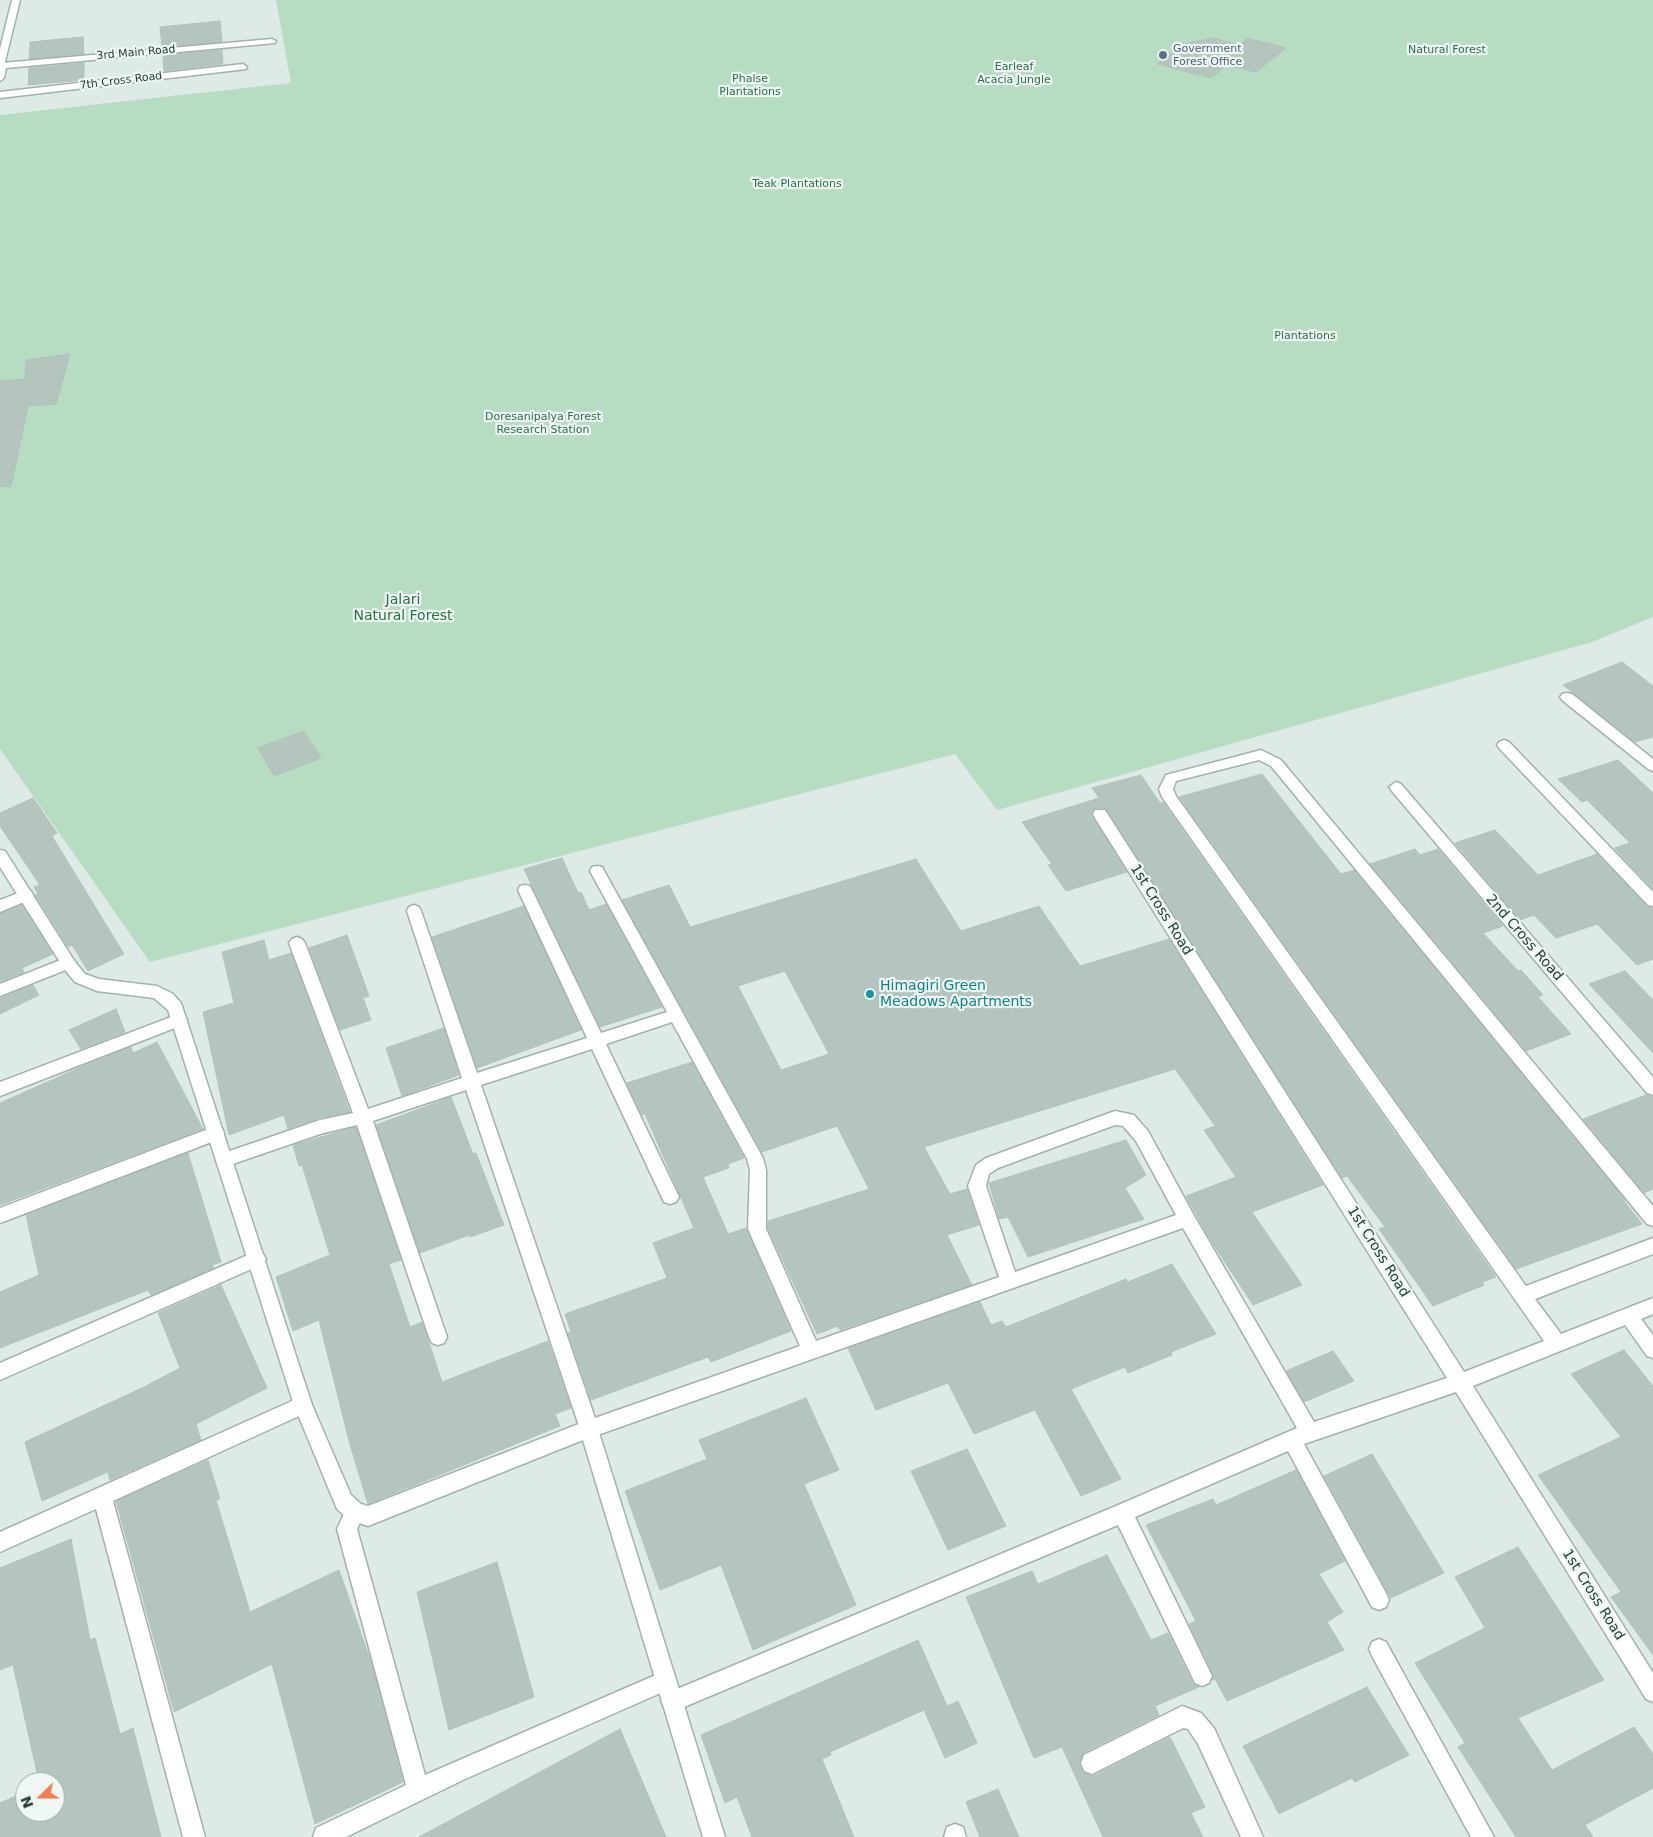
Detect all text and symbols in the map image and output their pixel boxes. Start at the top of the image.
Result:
place label: Government Forest Office [1173,42,1242,68]
street label: 3rd Main Road [96,43,176,63]
park label: Natural Forest [1408,43,1486,57]
marker: Government Forest Office [1157,49,1169,61]
park label: Earleaf Acacia Jungle [977,60,1051,86]
street label: 7th Cross Road [79,69,163,93]
park label: Phalse Plantations [719,72,781,98]
park label: Teak Plantations [752,177,842,191]
park label: Plantations [1274,329,1336,343]
park label: Doresanipalya Forest Research Station [485,410,601,436]
park label: Jalari Natural Forest [353,592,453,624]
street label: 1st Cross Road [1126,861,1196,959]
street label: 2nd Cross Road [1482,891,1566,985]
place label: Himagiri Green Meadows Apartments [880,978,1032,1010]
marker: Himagiri Green Meadows Apartments [864,988,876,1000]
street label: 1st Cross Road [1343,1203,1413,1301]
street label: 1st Cross Road [1558,1546,1628,1644]
north arrow [15,1772,65,1822]
text: N [17,1794,37,1811]

